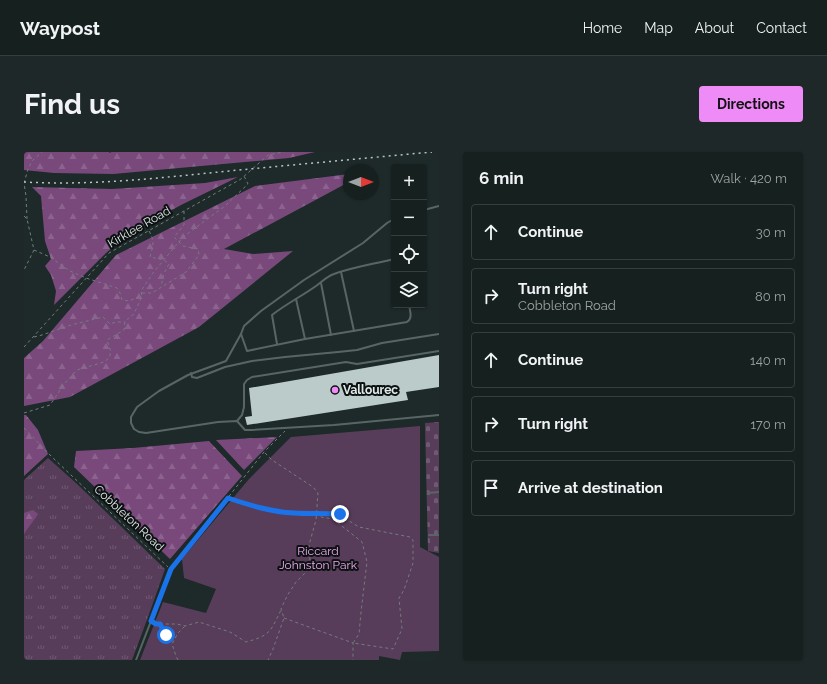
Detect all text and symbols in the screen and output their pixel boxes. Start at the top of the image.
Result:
text: Waypost [20,17,100,39]
text: Home [583,20,622,36]
text: Map [644,20,673,36]
text: About [695,20,734,36]
text: Contact [756,20,807,36]
button: Directions [699,86,803,122]
text: Find us [24,88,120,121]
north arrow [343,164,379,200]
map controls [391,164,427,308]
button: + [391,164,427,200]
text: 6 min [479,168,524,188]
text: Walk · 420 m [710,171,787,186]
button: − [391,200,427,236]
street label: Kirklee Road [105,203,173,251]
icon: ahead [480,221,502,243]
text: Continue [518,223,583,241]
text: 30 m [756,225,786,240]
button: locate [391,236,427,272]
button: layers [391,272,427,308]
text: Turn right [518,280,588,298]
icon: right [480,285,502,307]
text: 80 m [755,289,786,304]
text: Cobbleton Road [518,298,616,313]
icon: ahead [480,349,502,371]
text: Continue [518,351,583,369]
text: 140 m [750,353,786,368]
place label: Vallourec [343,383,398,397]
marker: Vallourec [330,385,340,395]
icon: right [480,413,502,435]
text: Turn right [518,415,588,433]
text: 170 m [750,417,786,432]
icon: arrive [480,477,502,499]
text: Arrive at destination [518,479,663,497]
street label: Cobbleton Road [91,482,167,554]
route end [331,505,349,523]
park label: Riccard Johnston Park [279,544,358,572]
route start [157,626,175,644]

